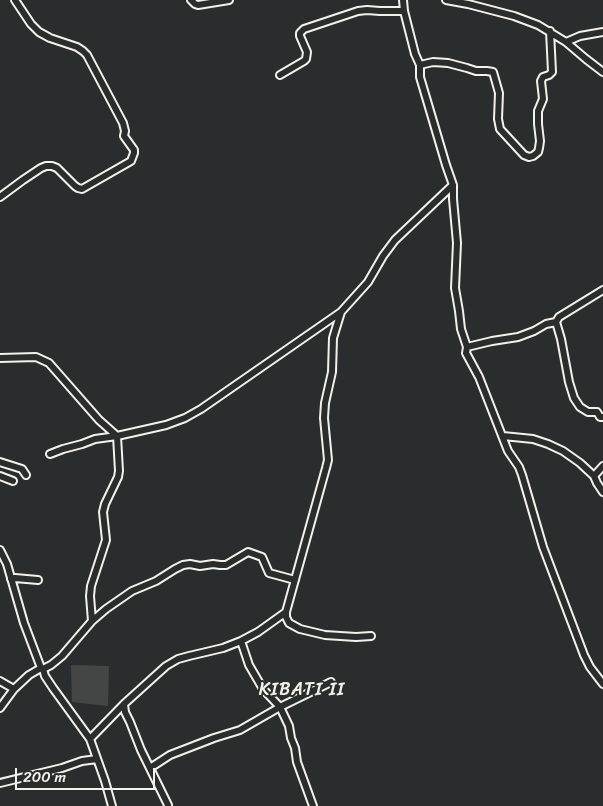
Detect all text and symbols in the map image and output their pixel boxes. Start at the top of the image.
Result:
district label: KIBATI II [260,679,344,701]
scale bar [18,758,158,790]
text: 200 m [23,764,66,790]

